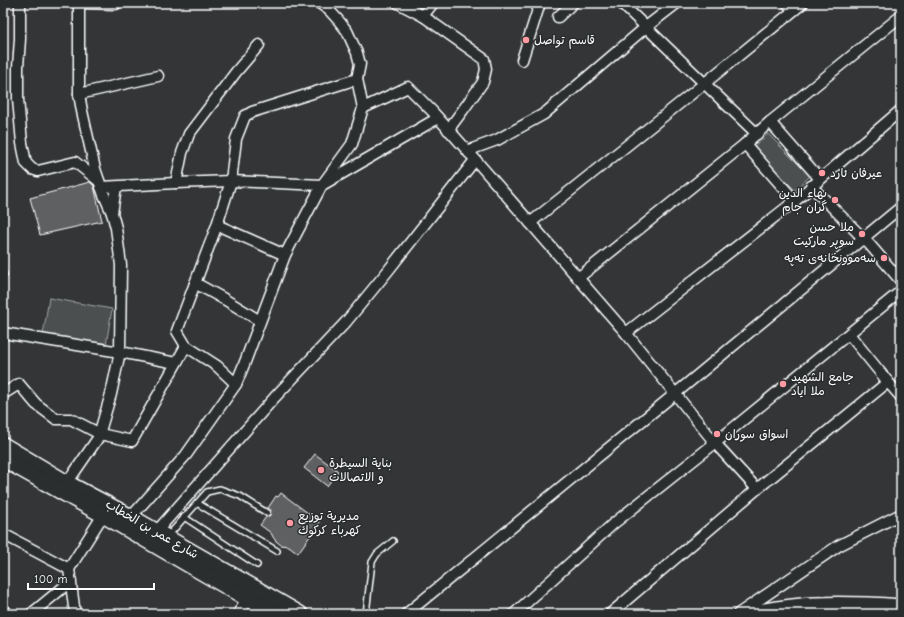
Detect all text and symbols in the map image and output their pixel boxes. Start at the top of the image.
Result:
place label: قاسم تواصل [534,33,595,49]
marker: قاسم تواصل [521,35,531,45]
place label: عیرفان ئارد [830,166,882,180]
marker: عیرفان ئارد [817,168,827,178]
place label: بهاء الدين گران جام [779,186,827,216]
marker: بهاء الدين گران جام [830,195,840,205]
place label: ملا حسن سوپر ماركيت [793,220,854,249]
marker: ملا حسن سوپر ماركيت [857,229,867,239]
place label: سەموونخانەی تەپە [784,251,876,266]
marker: سەموونخانەی تەپە [879,253,889,263]
place label: جامع الشهيد ملا اياد [791,370,854,398]
marker: جامع الشهيد ملا اياد [778,379,788,389]
place label: اسواق سوران [725,427,788,442]
marker: اسواق سوران [712,429,722,439]
place label: بناية السيطرة و الاتصالات [329,456,392,485]
marker: بناية السيطرة و الاتصالات [316,465,326,475]
street label: شارع عمر بن الخطاب [102,497,201,563]
place label: مديرية توزيع كهرباء كركوك [298,509,361,538]
marker: مديرية توزيع كهرباء كركوك [285,518,295,528]
scale bar [28,565,154,591]
text: 100 m [34,572,67,586]

